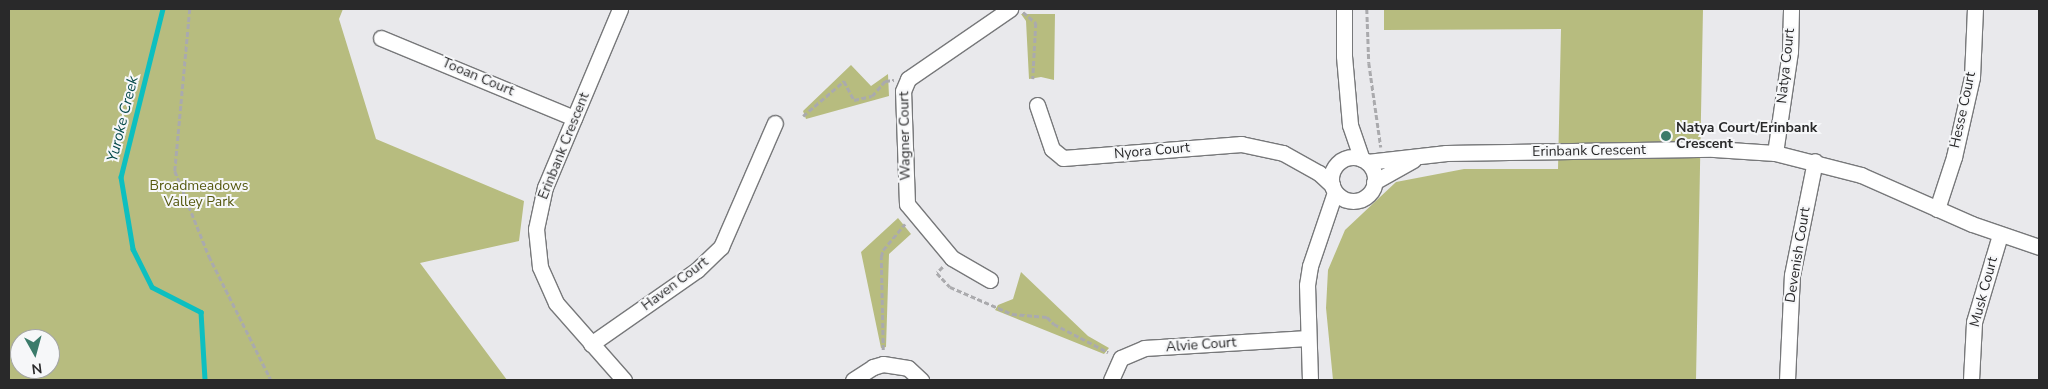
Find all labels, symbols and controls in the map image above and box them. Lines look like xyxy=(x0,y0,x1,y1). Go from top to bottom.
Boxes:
street label: Natya Court xyxy=(1774,27,1798,105)
street label: Tooan Court xyxy=(439,54,517,100)
street label: Hesse Court xyxy=(1947,70,1979,150)
water label: Yuroke Creek xyxy=(104,74,142,164)
street label: Erinbank Crescent xyxy=(535,90,593,202)
street label: Wagner Court xyxy=(896,91,914,181)
place label: Natya Court/Erinbank Crescent xyxy=(1676,120,1817,152)
marker: Natya Court/Erinbank Crescent xyxy=(1660,130,1672,142)
street label: Nyora Court xyxy=(1113,139,1191,163)
street label: Erinbank Crescent xyxy=(1532,142,1646,160)
park label: Broadmeadows Valley Park xyxy=(150,178,248,210)
street label: Devenish Court xyxy=(1782,206,1814,304)
street label: Haven Court xyxy=(638,254,712,314)
street label: Musk Court xyxy=(1967,255,2001,329)
north arrow xyxy=(10,329,60,379)
street label: Alvie Court xyxy=(1165,334,1237,356)
text: N xyxy=(30,358,43,378)

